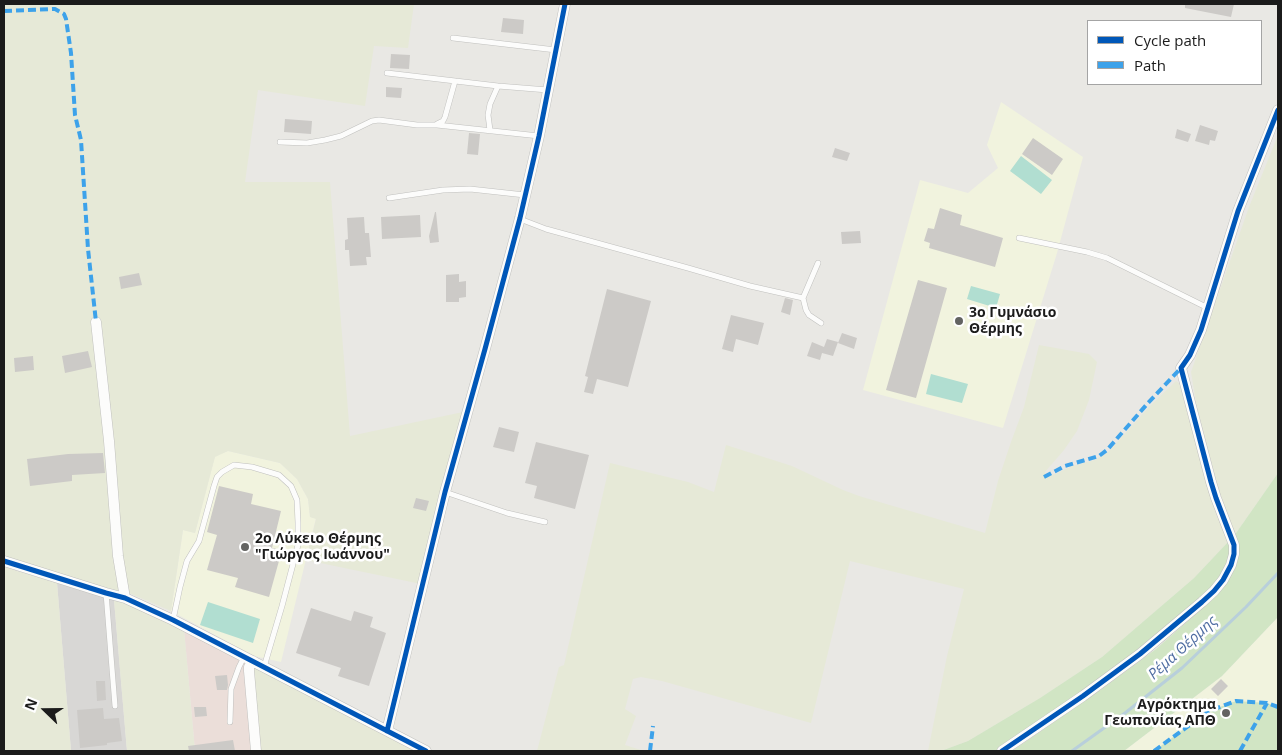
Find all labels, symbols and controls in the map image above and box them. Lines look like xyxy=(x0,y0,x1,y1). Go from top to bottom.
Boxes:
legend xyxy=(1087,20,1262,85)
text: Cycle path xyxy=(1134,30,1206,50)
text: Path xyxy=(1134,55,1166,75)
place label: 3ο Γυμνάσιο Θέρμης xyxy=(969,305,1056,338)
marker: 3ο Γυμνάσιο Θέρμης xyxy=(953,315,965,327)
place label: 2ο Λύκειο Θέρμης "Γιώργος Ιωάννου" xyxy=(255,531,390,564)
marker: 2ο Λύκειο Θέρμης "Γιώργος Ιωάννου" xyxy=(239,541,251,553)
water label: Ρέμα Θέρμης xyxy=(1145,612,1221,684)
north arrow xyxy=(20,685,70,735)
text: N xyxy=(20,695,42,713)
place label: Αγρόκτημα Γεωπονίας ΑΠΘ xyxy=(1104,697,1216,730)
marker: Αγρόκτημα Γεωπονίας ΑΠΘ xyxy=(1220,707,1232,719)

